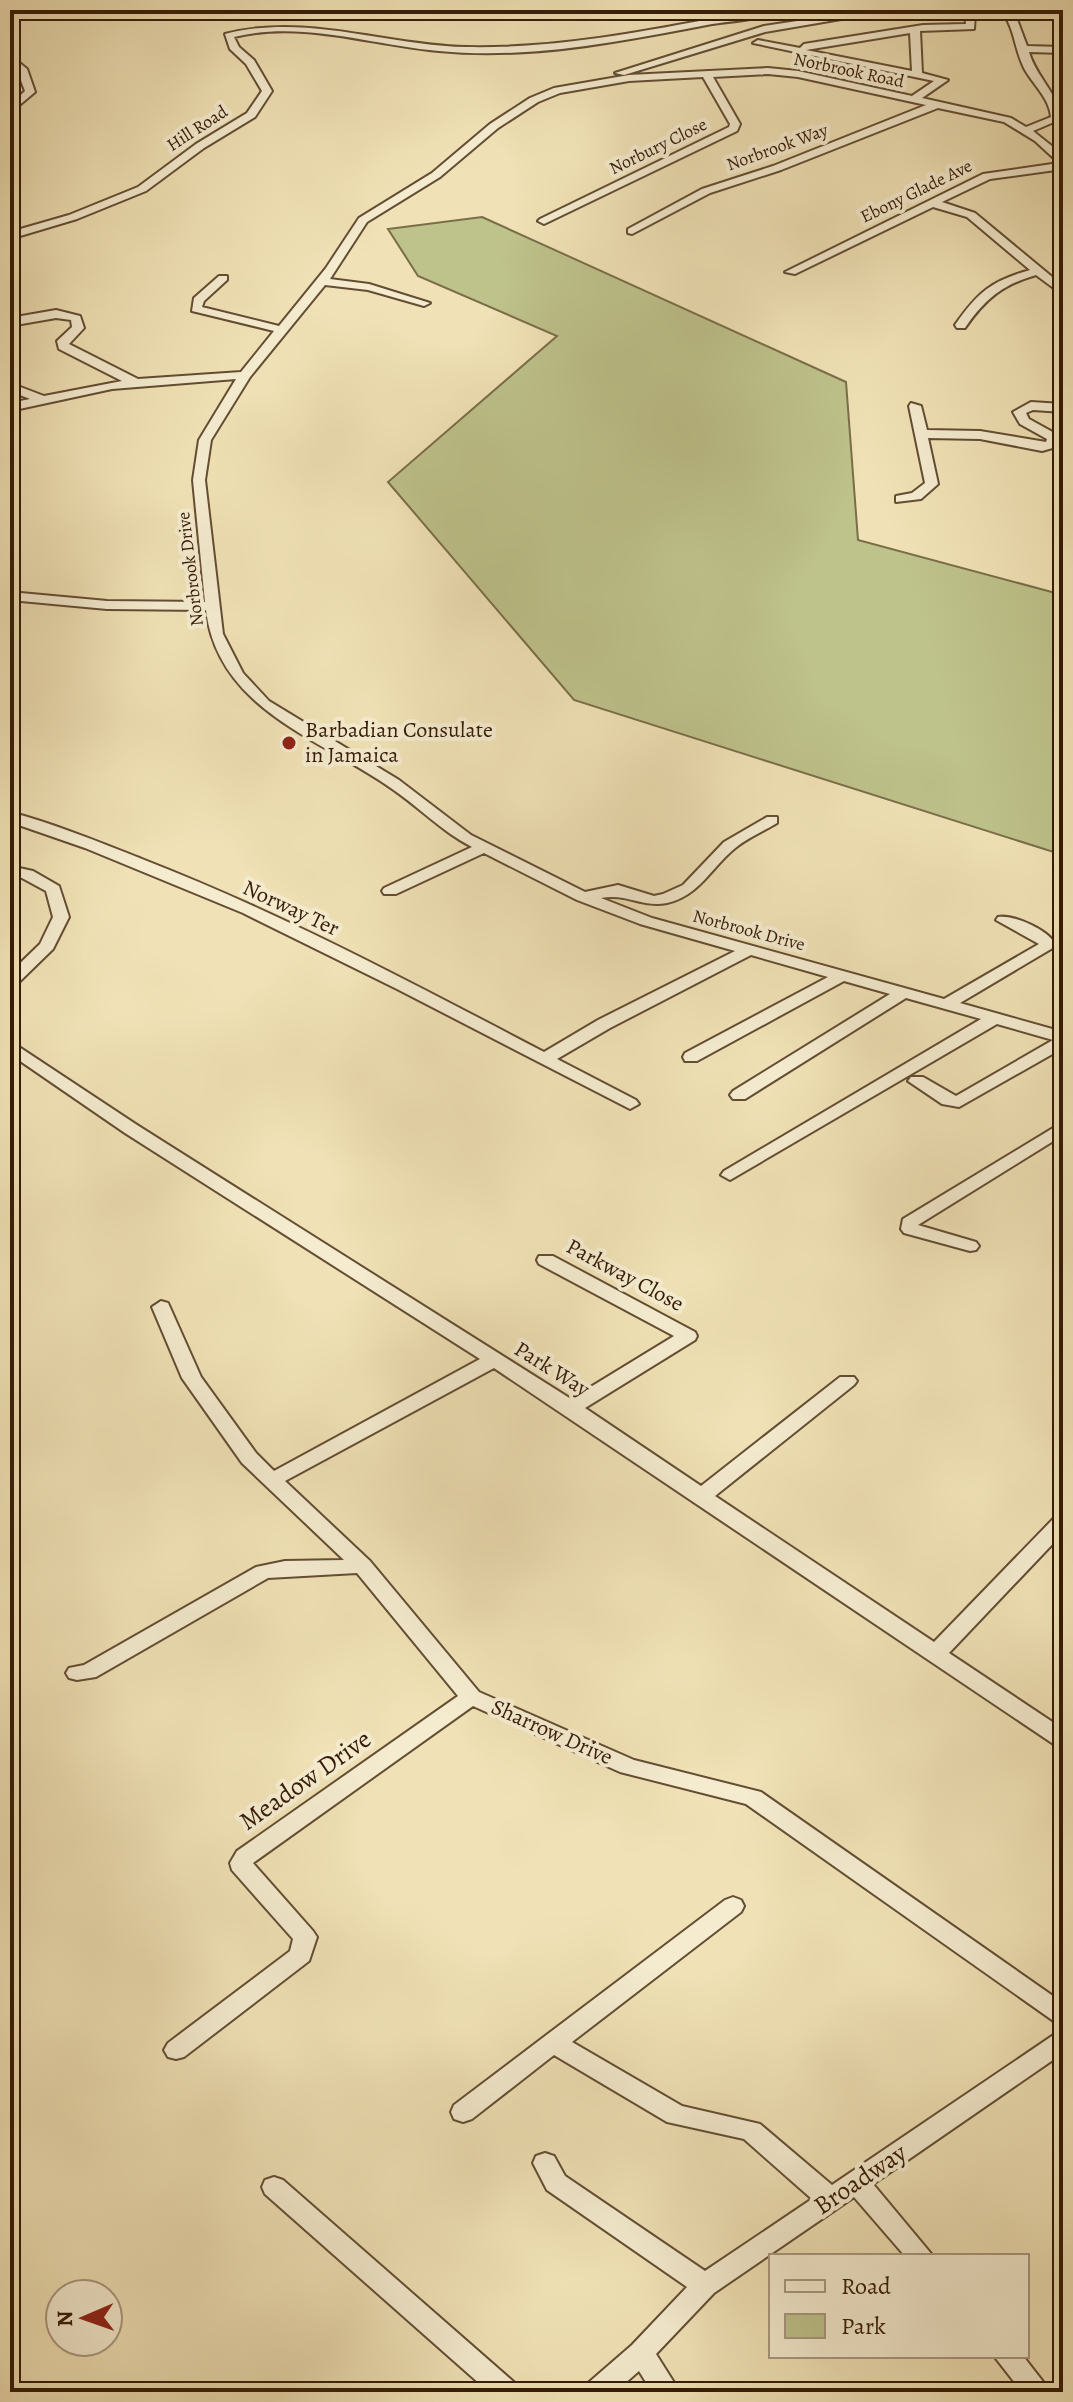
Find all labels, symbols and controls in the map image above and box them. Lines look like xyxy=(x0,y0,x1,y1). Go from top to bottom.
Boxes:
street label: Norbrook Road xyxy=(792,47,907,93)
street label: Hill Road xyxy=(162,99,232,157)
street label: Norbury Close xyxy=(605,112,711,180)
street label: Norbrook Way xyxy=(723,117,832,176)
street label: Ebony Glade Ave xyxy=(856,154,976,228)
street label: Norbrook Drive xyxy=(171,510,209,628)
place label: Barbadian Consulate in Jamaica xyxy=(305,715,493,770)
marker: Barbadian Consulate in Jamaica xyxy=(280,734,298,752)
street label: Norway Ter xyxy=(238,873,344,943)
street label: Norbrook Drive xyxy=(690,904,808,956)
street label: Parkway Close xyxy=(561,1231,689,1319)
street label: Park Way xyxy=(508,1334,596,1404)
street label: Sharrow Drive xyxy=(487,1692,617,1772)
street label: Meadow Drive xyxy=(232,1722,378,1838)
street label: Broadway xyxy=(807,2135,914,2223)
legend xyxy=(769,2254,1029,2358)
text: Road xyxy=(841,2270,891,2302)
north arrow xyxy=(44,2278,124,2358)
text: N xyxy=(50,2310,80,2327)
text: Park xyxy=(841,2310,886,2342)

